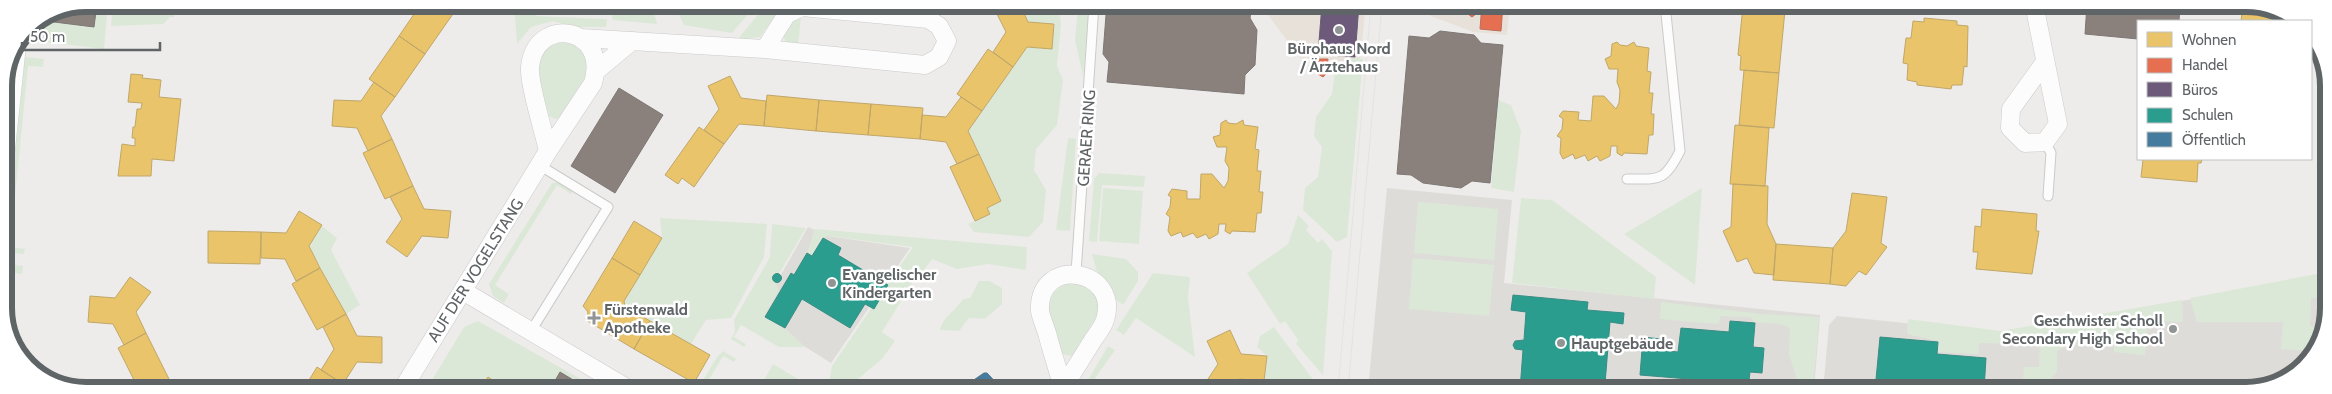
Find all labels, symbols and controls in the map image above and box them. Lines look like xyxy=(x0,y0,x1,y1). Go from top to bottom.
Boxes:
scale bar xyxy=(22,20,160,52)
legend xyxy=(2137,20,2312,160)
marker: Bürohaus Nord / Ärztehaus xyxy=(1333,24,1345,36)
text: 50 m xyxy=(30,28,65,46)
text: Wohnen xyxy=(2182,31,2236,49)
place label: Bürohaus Nord / Ärztehaus xyxy=(1287,39,1391,76)
text: Handel xyxy=(2182,56,2228,74)
text: Büros xyxy=(2182,81,2218,99)
street label: GERAER RING xyxy=(1074,89,1099,187)
text: Schulen xyxy=(2182,106,2233,124)
text: Öffentlich xyxy=(2182,131,2246,149)
street label: AUF DER VOGELSTANG xyxy=(424,195,527,345)
place label: Evangelischer Kindergarten xyxy=(842,265,937,302)
marker: Evangelischer Kindergarten xyxy=(826,277,838,289)
place label: Fürstenwald Apotheke xyxy=(604,300,688,337)
place label: Geschwister Scholl Secondary High School xyxy=(2002,311,2163,348)
marker: Fürstenwald Apotheke xyxy=(588,312,600,324)
marker: Geschwister Scholl Secondary High School xyxy=(2167,323,2179,335)
place label: Hauptgebäude xyxy=(1571,334,1673,353)
marker: Hauptgebäude xyxy=(1555,337,1567,349)

